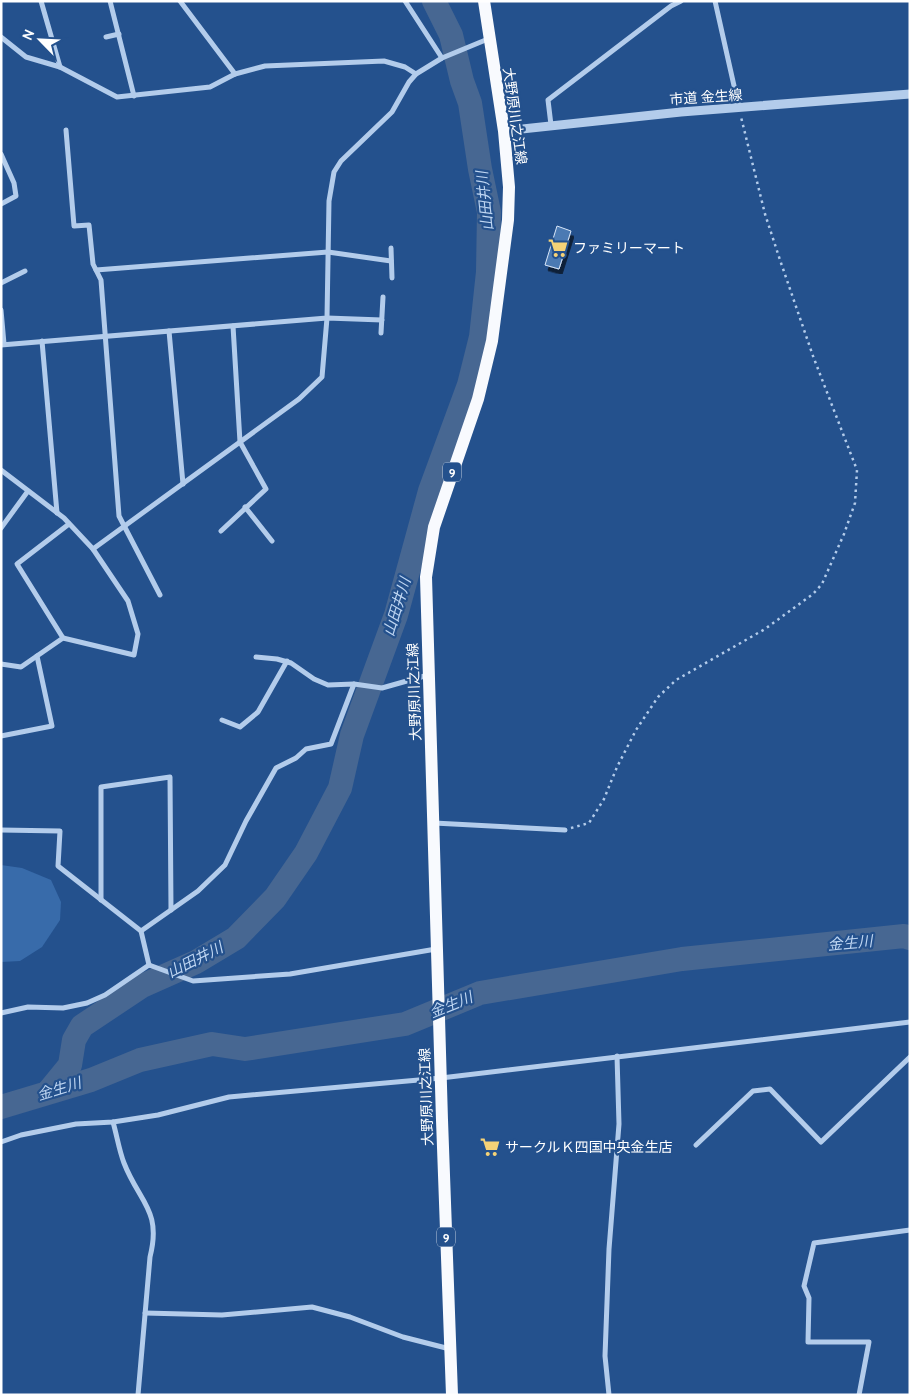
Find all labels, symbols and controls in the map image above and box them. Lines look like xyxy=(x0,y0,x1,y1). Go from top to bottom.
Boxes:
north arrow xyxy=(15,15,65,65)
text: N xyxy=(18,27,38,43)
street label: 大野原川之江線 xyxy=(499,66,531,166)
street label: 市道 金生線 xyxy=(669,85,743,109)
water label: 山田井川 xyxy=(473,168,497,232)
supermarket icon: ファミリーマート xyxy=(547,237,569,259)
place label: ファミリーマート xyxy=(573,239,685,257)
road number: 9 xyxy=(443,462,461,482)
water label: 山田井川 xyxy=(380,574,415,638)
street label: 大野原川之江線 xyxy=(403,643,425,741)
water label: 金生川 xyxy=(827,932,875,954)
water label: 山田井川 xyxy=(164,937,228,982)
water label: 金生川 xyxy=(427,987,477,1022)
street label: 大野原川之江線 xyxy=(415,1048,437,1146)
water label: 金生川 xyxy=(35,1073,85,1104)
supermarket icon: サークルＫ四国中央金生店 xyxy=(479,1136,501,1158)
place label: サークルＫ四国中央金生店 xyxy=(505,1138,673,1156)
road number: 9 xyxy=(437,1228,455,1246)

